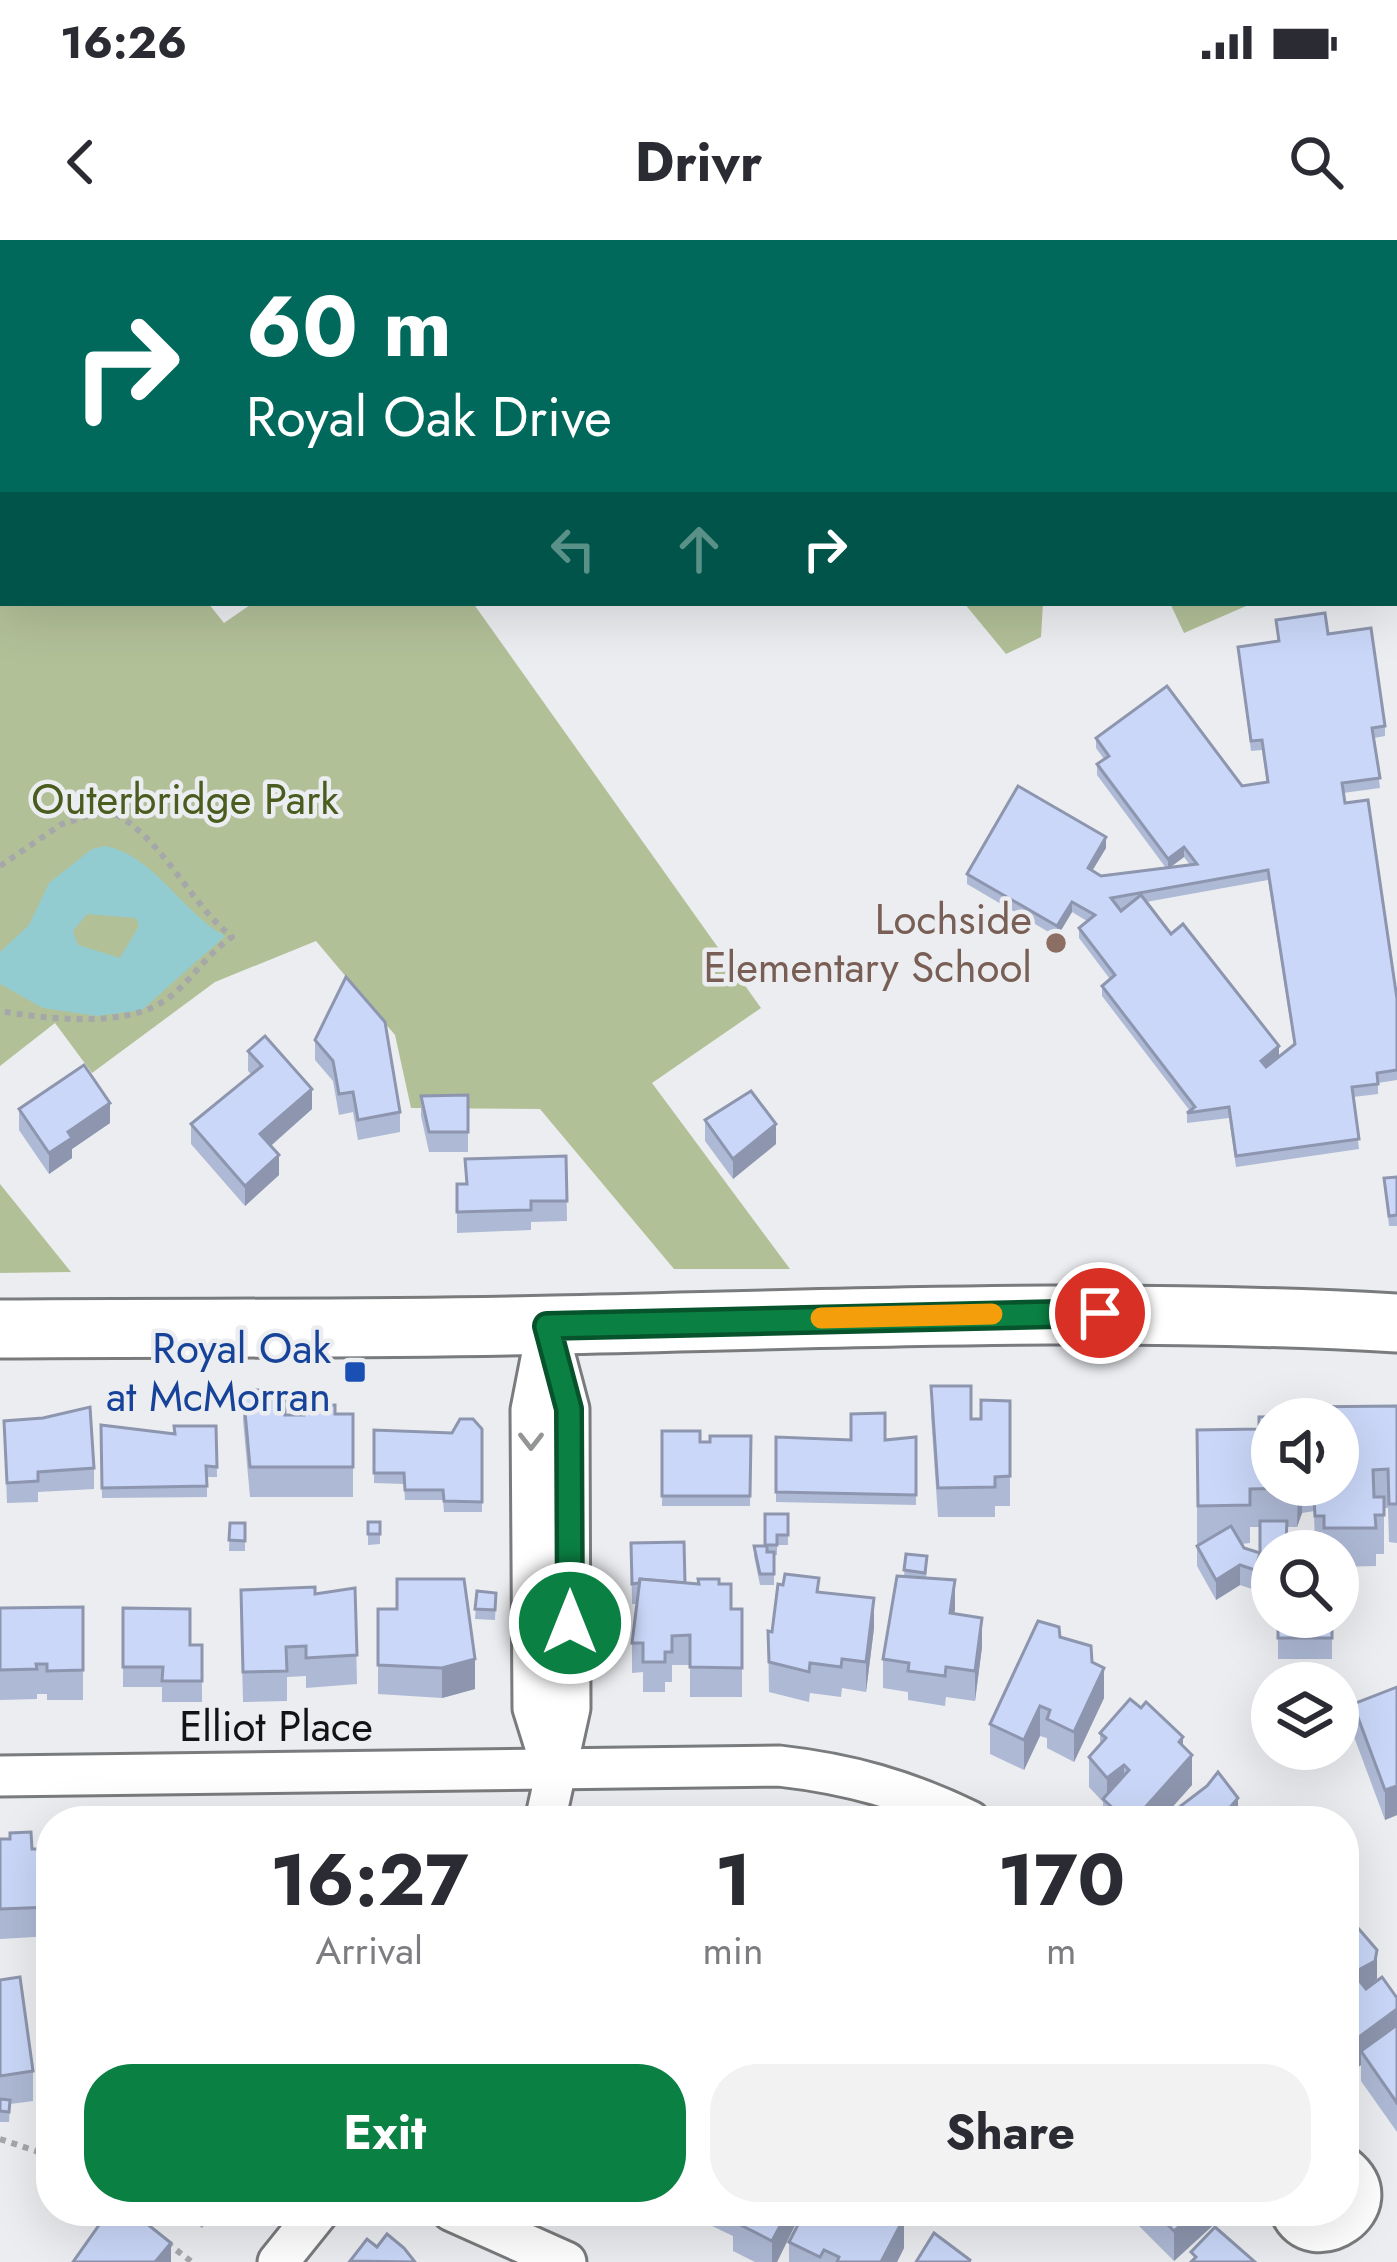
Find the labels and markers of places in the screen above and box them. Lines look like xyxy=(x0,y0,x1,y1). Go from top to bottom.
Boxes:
place label: Lochside Elementary School xyxy=(703,889,1032,998)
marker: Lochside Elementary School xyxy=(1043,930,1069,956)
pin xyxy=(1049,1262,1151,1364)
place label: Royal Oak at McMorran xyxy=(106,1318,332,1427)
marker: Royal Oak at McMorran xyxy=(342,1359,368,1385)

